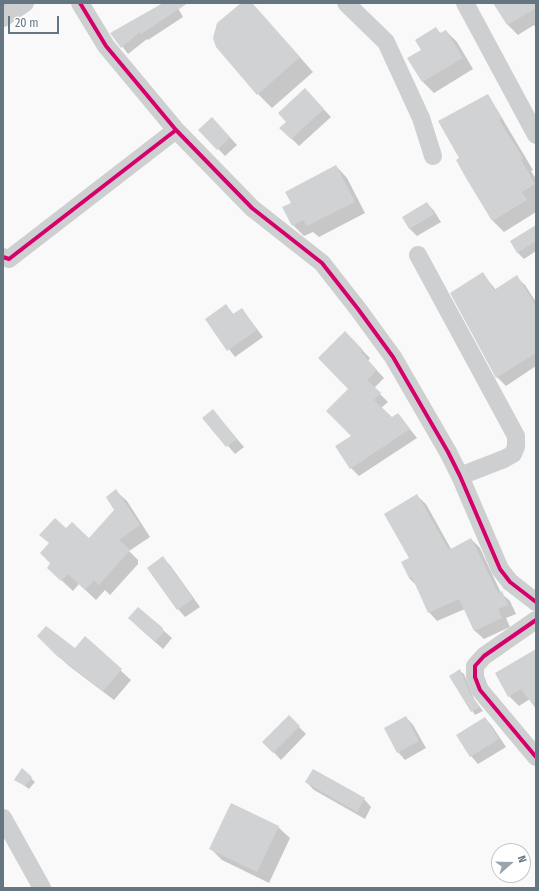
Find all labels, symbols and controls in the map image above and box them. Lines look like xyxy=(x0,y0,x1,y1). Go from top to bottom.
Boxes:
scale bar xyxy=(10,8,61,34)
text: 20 m xyxy=(15,16,39,30)
north arrow xyxy=(491,843,531,883)
text: N xyxy=(515,854,529,864)

